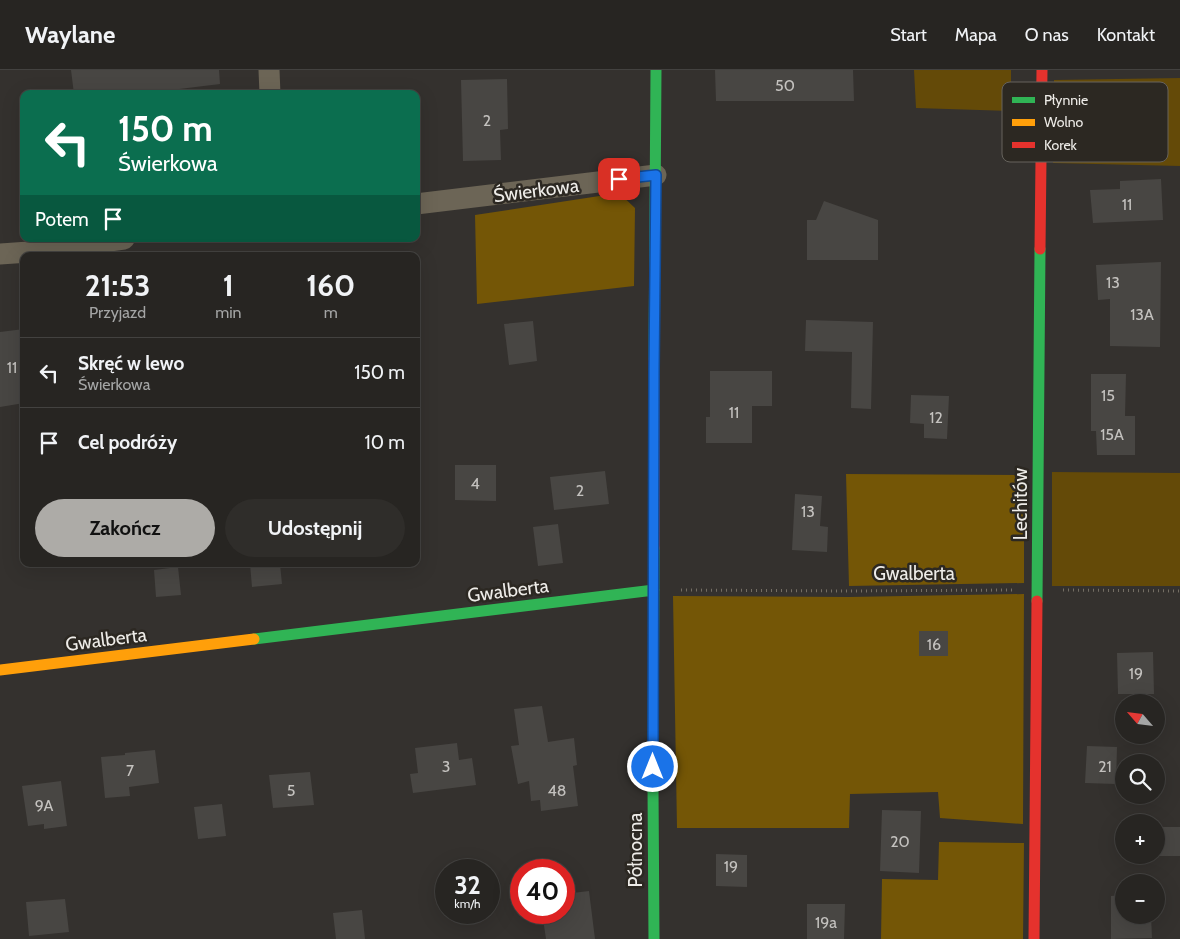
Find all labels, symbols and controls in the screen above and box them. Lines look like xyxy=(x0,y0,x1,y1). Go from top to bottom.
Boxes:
text: Waylane xyxy=(25,20,115,49)
text: Start xyxy=(890,24,927,46)
text: Mapa xyxy=(955,24,997,46)
text: O nas xyxy=(1025,24,1069,46)
text: Kontakt xyxy=(1097,24,1155,46)
house number: 50 xyxy=(775,76,795,95)
legend xyxy=(1002,82,1168,162)
text: Płynnie xyxy=(1044,91,1088,109)
text: 150 m xyxy=(118,107,213,150)
icon: left xyxy=(35,110,100,175)
house number: 2 xyxy=(483,111,491,130)
text: Wolno xyxy=(1044,113,1084,131)
text: Korek xyxy=(1044,136,1078,154)
text: Świerkowa xyxy=(118,150,217,177)
pin xyxy=(598,158,640,200)
icon: arrive xyxy=(605,165,633,193)
street label: Świerkowa xyxy=(492,173,580,207)
house number: 11 xyxy=(1122,195,1132,214)
icon: arrive xyxy=(99,205,127,233)
text: Potem xyxy=(35,208,89,231)
text: 21:53 xyxy=(85,267,151,304)
text: 1 xyxy=(223,267,234,304)
text: 160 xyxy=(306,267,355,304)
house number: 13 xyxy=(1106,273,1120,292)
text: Przyjazd xyxy=(89,303,146,322)
text: min xyxy=(215,303,242,322)
text: m xyxy=(324,303,338,322)
house number: 13A xyxy=(1130,305,1154,324)
text: Skręć w lewo xyxy=(78,352,184,375)
house number: 11 xyxy=(7,358,17,377)
icon: left xyxy=(35,359,63,387)
text: 150 m xyxy=(354,361,405,384)
text: Świerkowa xyxy=(78,375,150,394)
house number: 15 xyxy=(1101,386,1115,405)
house number: 11 xyxy=(729,403,739,422)
house number: 12 xyxy=(929,408,943,427)
house number: 15A xyxy=(1100,425,1124,444)
icon: arrive xyxy=(35,429,63,457)
text: Cel podróży xyxy=(78,431,177,454)
text: 10 m xyxy=(365,431,405,454)
street label: Lechitów xyxy=(1009,468,1032,540)
house number: 4 xyxy=(470,474,480,493)
house number: 2 xyxy=(576,481,584,500)
button: Zakończ xyxy=(35,499,215,557)
button: Udostępnij xyxy=(225,499,405,557)
house number: 13 xyxy=(801,502,815,521)
street label: Gwalberta xyxy=(873,562,955,585)
street label: Gwalberta xyxy=(466,574,550,607)
street label: Gwalberta xyxy=(64,623,148,656)
house number: 16 xyxy=(927,635,941,654)
house number: 19 xyxy=(1129,664,1143,683)
north arrow xyxy=(1115,694,1165,744)
map controls xyxy=(1115,694,1165,924)
position arrow xyxy=(626,740,678,792)
button: search xyxy=(1115,754,1165,804)
house number: 3 xyxy=(442,757,450,776)
house number: 21 xyxy=(1098,757,1112,776)
house number: 7 xyxy=(126,761,134,780)
house number: 5 xyxy=(287,781,295,800)
house number: 48 xyxy=(548,781,566,800)
house number: 9A xyxy=(35,796,53,815)
street label: Północna xyxy=(624,813,647,888)
button: + xyxy=(1115,814,1165,864)
house number: 20 xyxy=(890,832,910,851)
house number: 19 xyxy=(724,857,738,876)
speed limit sign: 40 xyxy=(510,859,575,924)
text: 32 xyxy=(454,870,481,900)
button: − xyxy=(1115,874,1165,924)
text: km/h xyxy=(454,896,481,911)
house number: 19a xyxy=(815,913,837,932)

